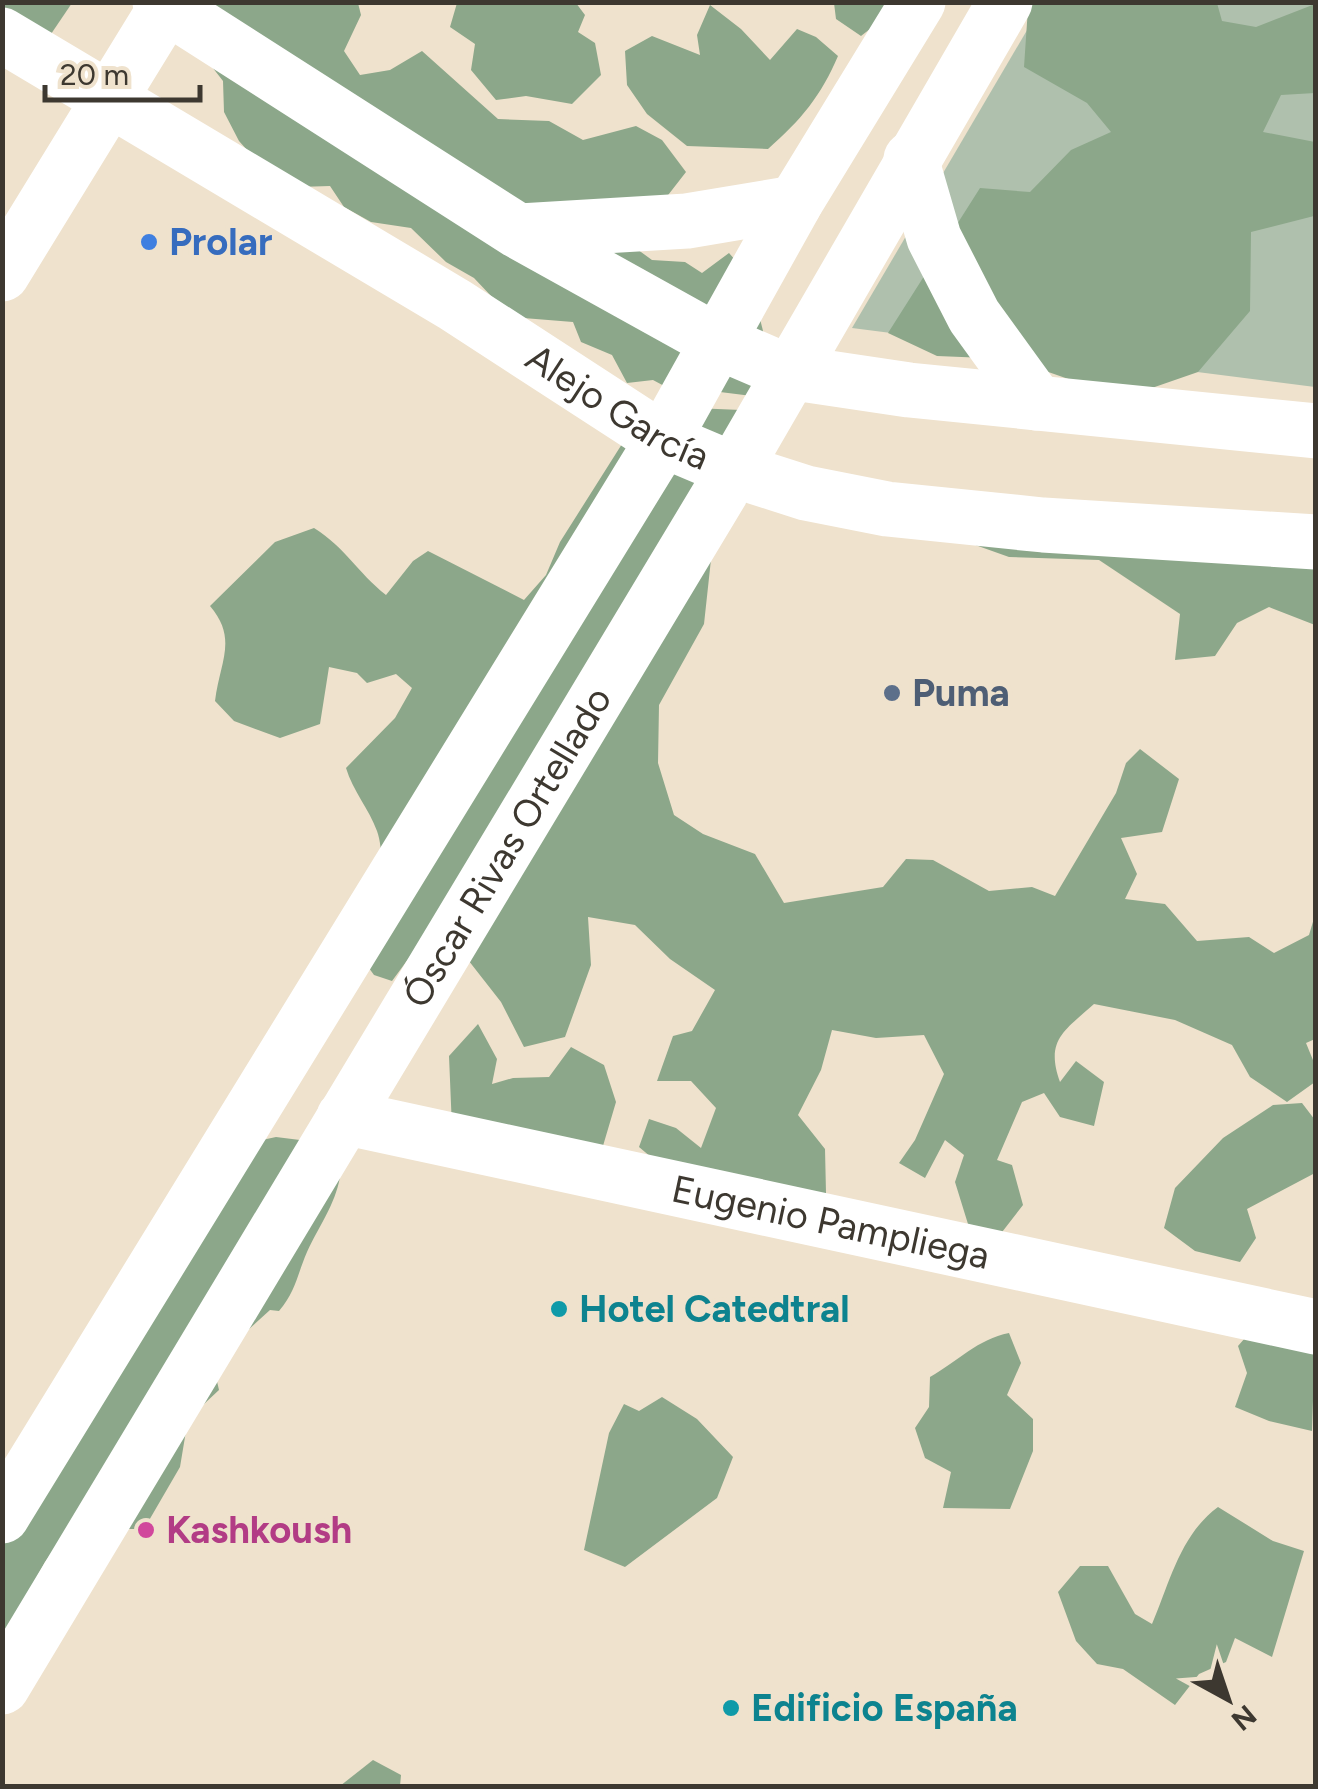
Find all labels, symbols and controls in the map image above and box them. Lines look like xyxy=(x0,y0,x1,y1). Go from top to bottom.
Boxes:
scale bar xyxy=(45,40,200,102)
text: 20 m xyxy=(60,56,129,93)
place label: Prolar xyxy=(169,219,272,265)
marker: Prolar xyxy=(138,231,160,253)
street label: Alejo García xyxy=(517,334,716,480)
place label: Puma xyxy=(912,670,1010,716)
street label: Óscar Rivas Ortellado xyxy=(393,679,621,1016)
marker: Puma xyxy=(881,682,903,704)
street label: Eugenio Pampliega xyxy=(668,1166,994,1279)
place label: Hotel Catedtral xyxy=(579,1286,850,1332)
marker: Hotel Catedtral xyxy=(548,1298,570,1320)
place label: Kashkoush xyxy=(166,1507,352,1553)
marker: Kashkoush xyxy=(135,1519,157,1541)
north arrow xyxy=(1178,1649,1278,1749)
place label: Edificio España xyxy=(751,1685,1018,1731)
marker: Edificio España xyxy=(720,1697,742,1719)
text: N xyxy=(1225,1698,1263,1738)

